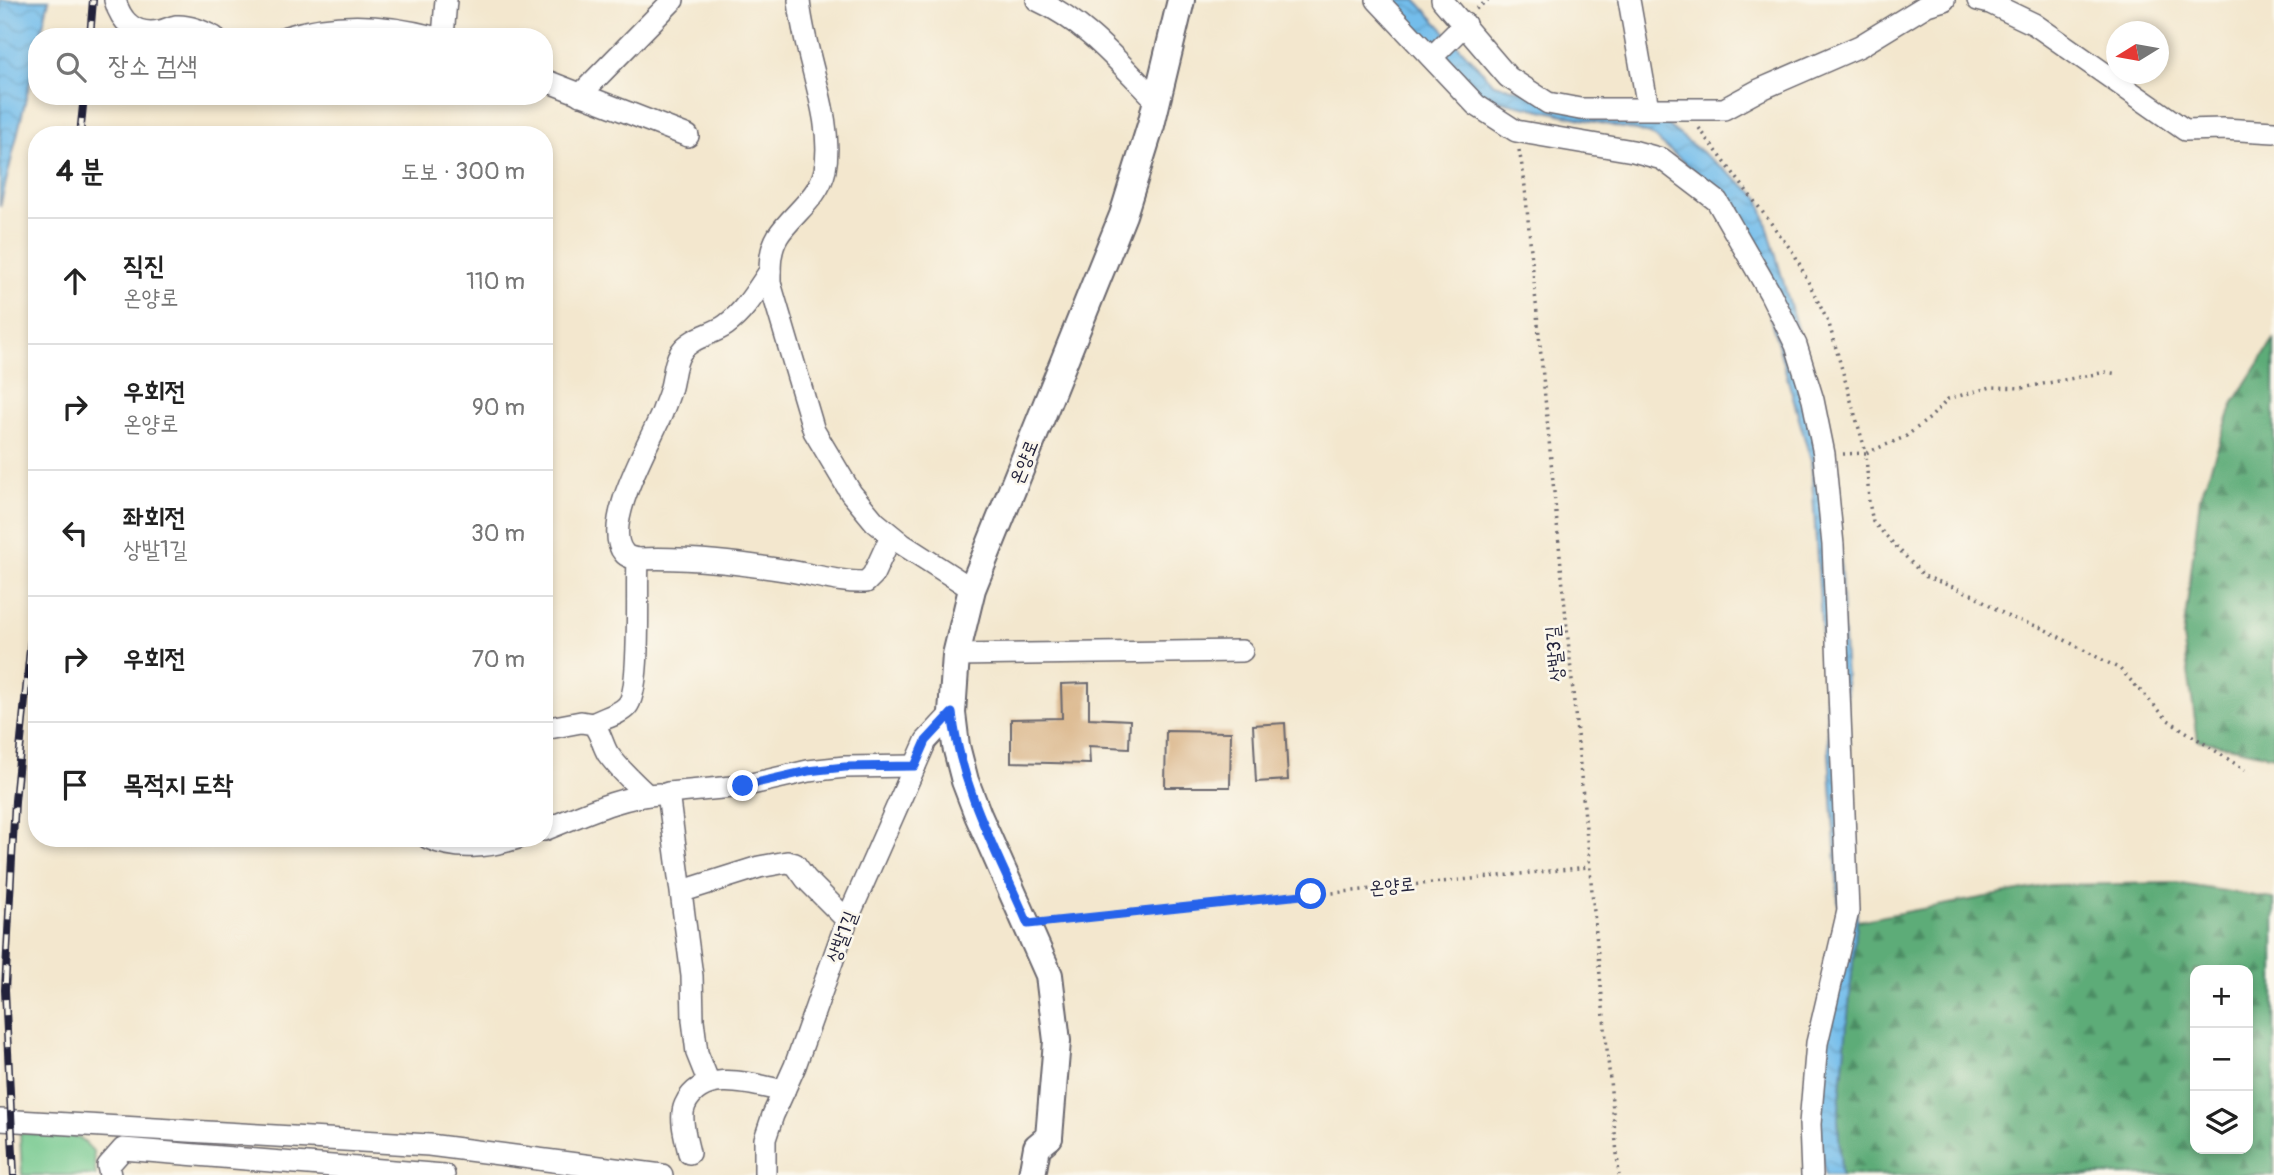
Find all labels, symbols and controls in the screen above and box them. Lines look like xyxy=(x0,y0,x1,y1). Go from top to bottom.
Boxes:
north arrow xyxy=(2106,21,2169,84)
search box xyxy=(28,28,553,105)
icon: search xyxy=(52,48,90,86)
text: 장소 검색 xyxy=(108,50,197,82)
text: 4 분 xyxy=(56,153,104,190)
text: 도보 · 300 m xyxy=(401,157,525,186)
text: 직진 xyxy=(123,250,165,282)
icon: ahead xyxy=(56,262,94,300)
text: 110 m xyxy=(466,267,525,296)
text: 온양로 xyxy=(123,283,179,312)
text: 우회전 xyxy=(123,376,186,408)
icon: right xyxy=(56,388,94,426)
text: 90 m xyxy=(472,393,525,422)
text: 온양로 xyxy=(123,409,179,438)
street label: 온양로 xyxy=(1004,436,1044,488)
text: 좌회전 xyxy=(123,502,186,534)
icon: left xyxy=(56,514,94,552)
text: 30 m xyxy=(471,519,525,548)
text: 상발1길 xyxy=(123,535,188,564)
street label: 상발3길 xyxy=(1541,625,1569,683)
icon: right xyxy=(56,640,94,678)
text: 우회전 xyxy=(123,643,186,675)
text: 70 m xyxy=(472,645,525,674)
icon: arrive xyxy=(56,766,94,804)
text: 목적지 도착 xyxy=(123,769,233,801)
route end xyxy=(727,770,758,801)
street label: 온양로 xyxy=(1368,872,1416,900)
route start xyxy=(1295,878,1326,909)
street label: 상발1길 xyxy=(821,908,863,966)
map controls xyxy=(2190,965,2253,1154)
button: + xyxy=(2190,965,2253,1028)
button: − xyxy=(2190,1028,2253,1091)
button: layers xyxy=(2190,1091,2253,1154)

